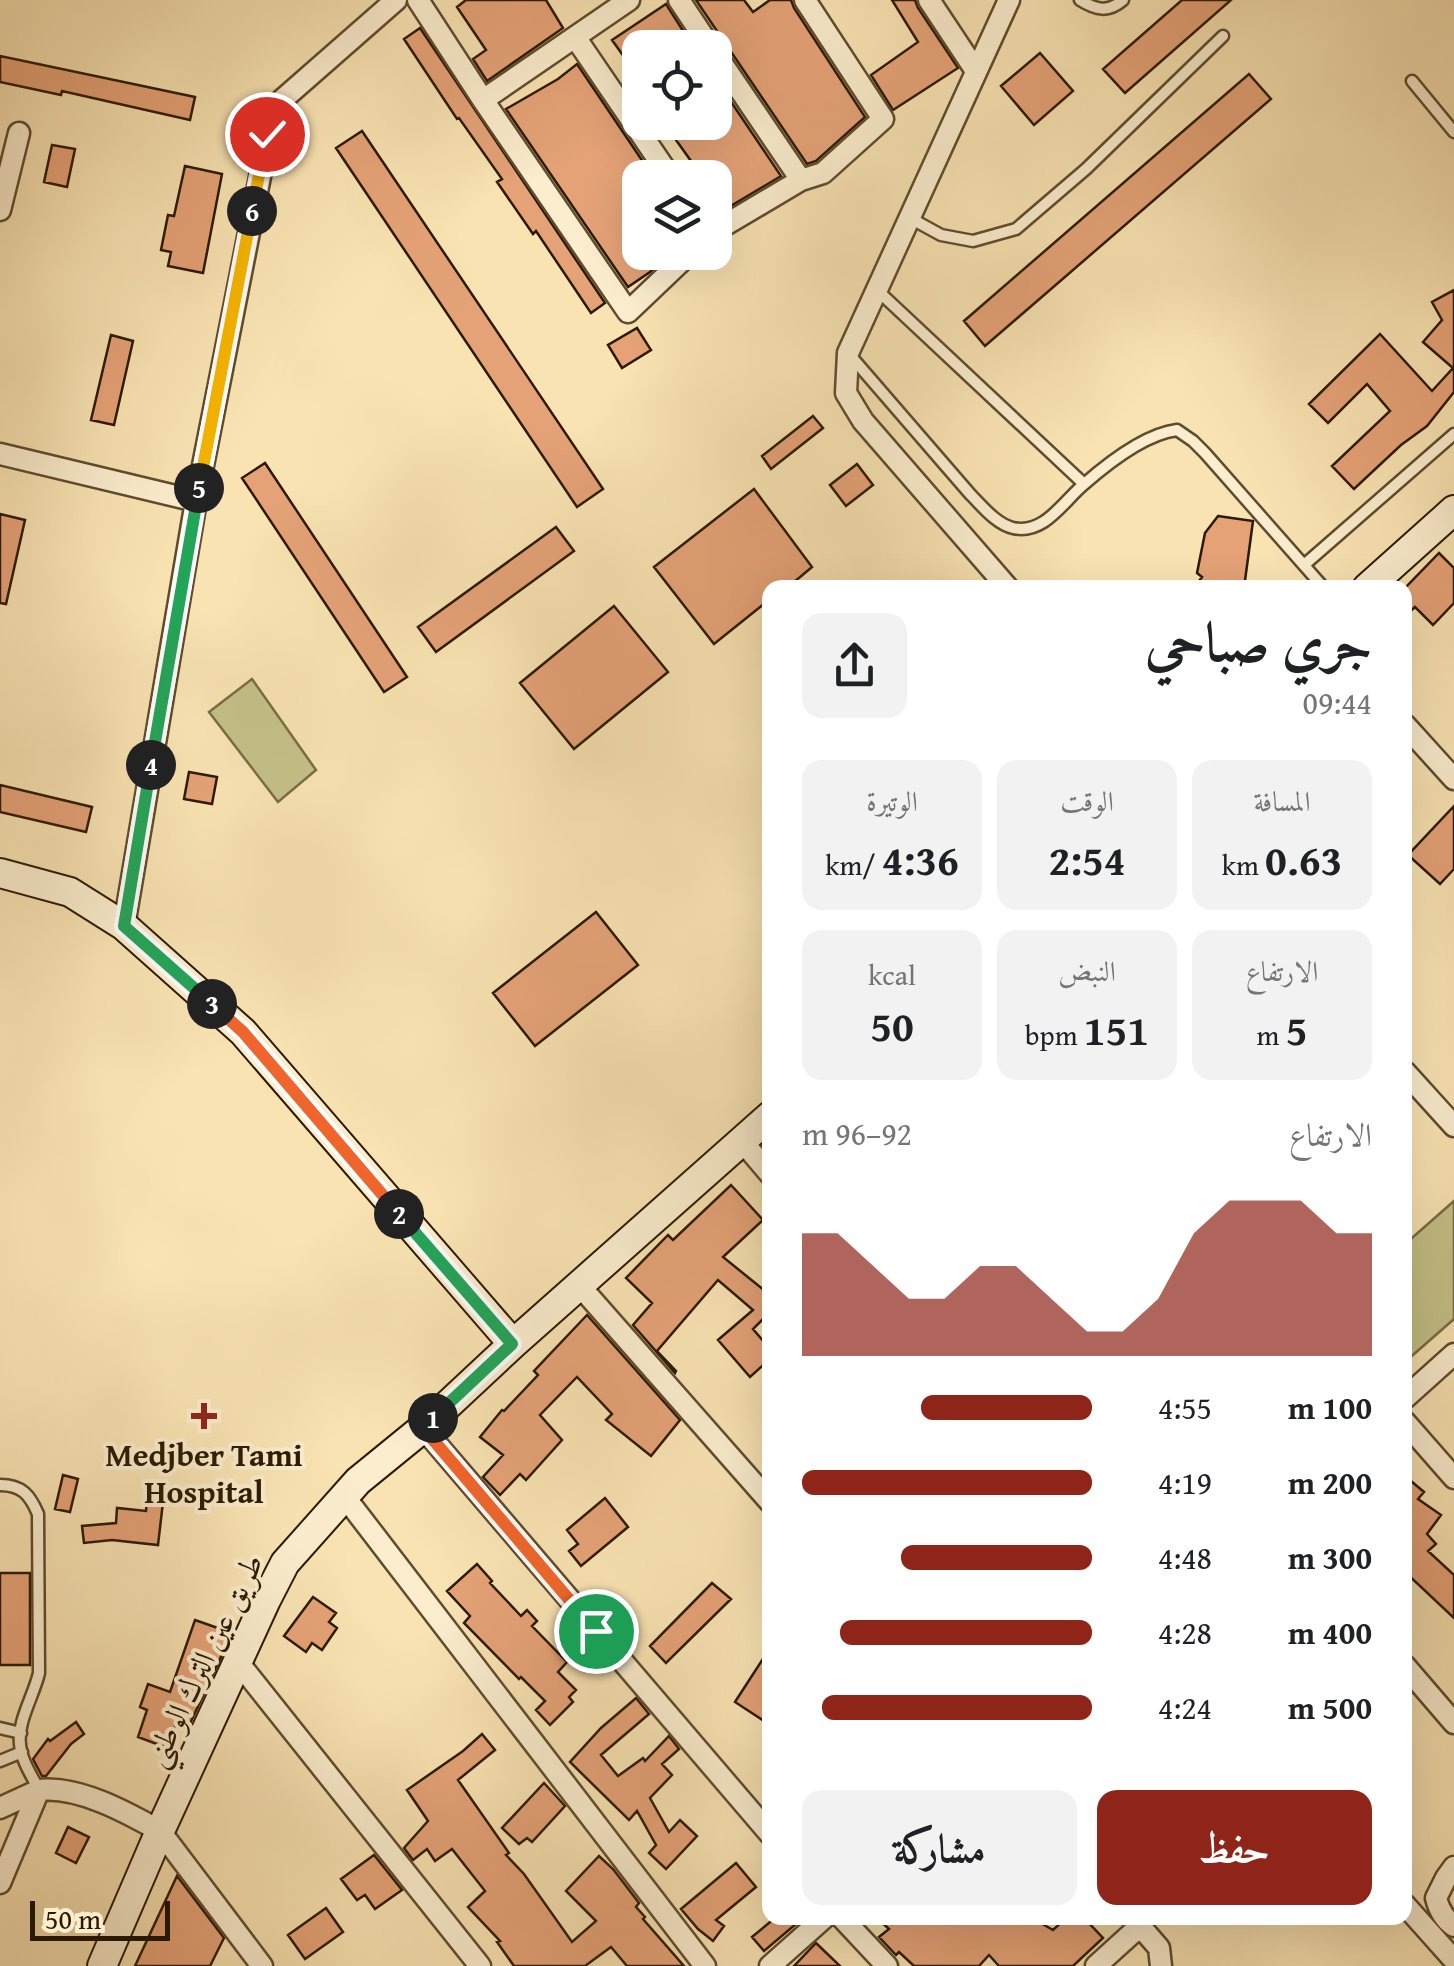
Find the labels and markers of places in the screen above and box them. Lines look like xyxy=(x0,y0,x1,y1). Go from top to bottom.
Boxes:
pin xyxy=(225,92,310,177)
pin: 6 xyxy=(227,186,277,236)
pin: 5 xyxy=(174,463,224,513)
pin: 4 xyxy=(126,740,176,790)
pin: 3 xyxy=(187,979,237,1029)
pin: 2 xyxy=(374,1189,424,1239)
pin: 1 xyxy=(408,1393,458,1443)
marker: Medjber Tami Hospital xyxy=(191,1403,217,1429)
place label: Medjber Tami Hospital xyxy=(105,1431,303,1515)
pin xyxy=(554,1589,639,1674)

